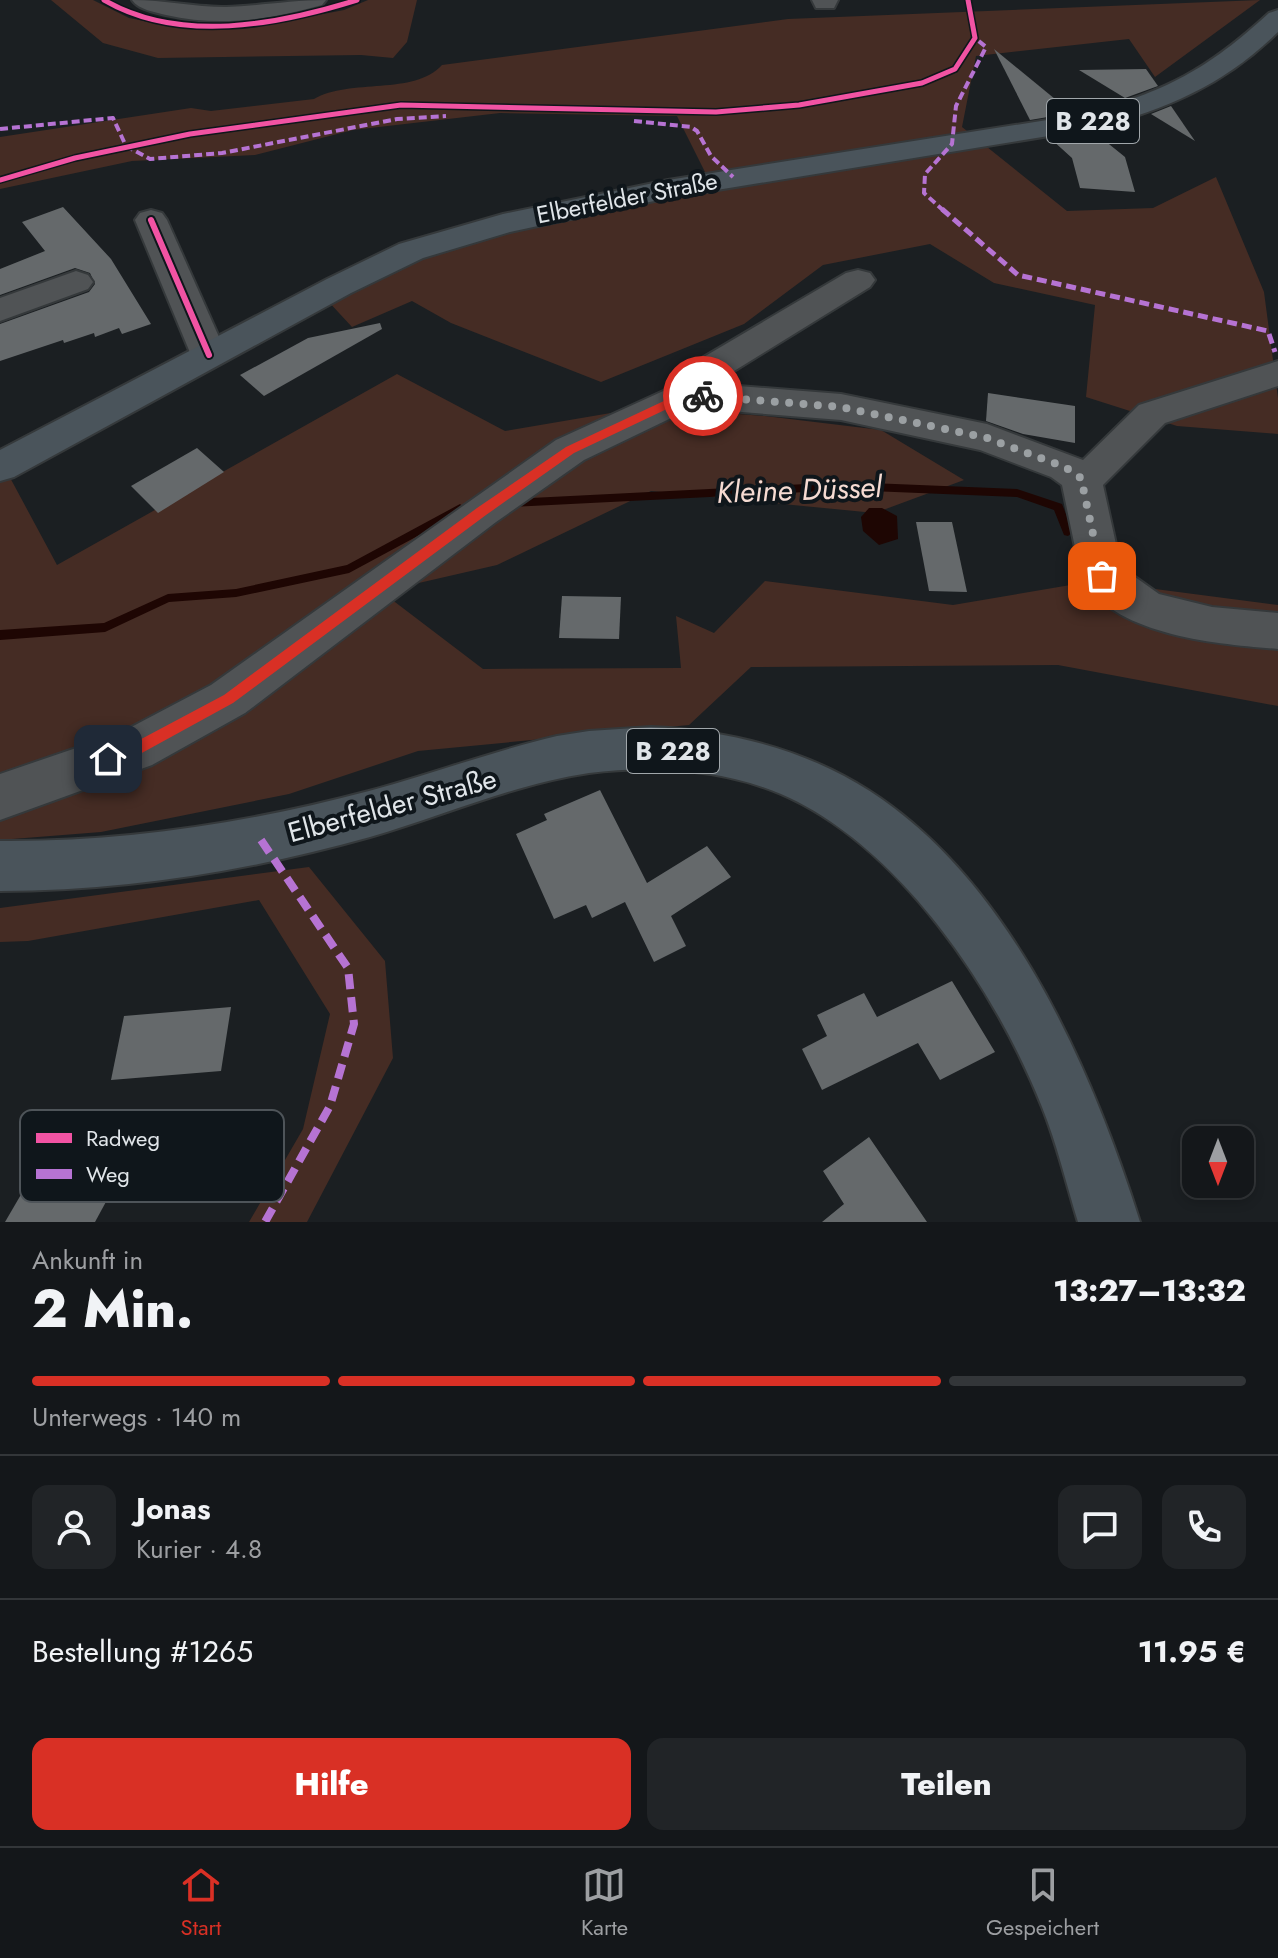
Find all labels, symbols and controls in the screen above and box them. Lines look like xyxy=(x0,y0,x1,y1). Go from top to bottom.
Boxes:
road number: B 228 xyxy=(1047,99,1139,143)
street label: Elberfelder Straße xyxy=(533,163,720,232)
courier xyxy=(663,356,743,436)
icon: bike xyxy=(681,374,725,418)
water label: Kleine Düssel xyxy=(716,465,884,514)
pin xyxy=(1068,542,1136,610)
icon: bag xyxy=(1080,554,1124,598)
pin xyxy=(74,725,142,793)
road number: B 228 xyxy=(627,729,719,773)
icon: home xyxy=(86,737,130,781)
street label: Elberfelder Straße xyxy=(283,758,501,853)
legend xyxy=(20,1110,284,1202)
text: Radweg xyxy=(86,1122,160,1154)
north arrow xyxy=(1182,1126,1254,1198)
map controls xyxy=(1182,1126,1254,1198)
text: Weg xyxy=(86,1158,130,1190)
text: Ankunft in xyxy=(32,1241,143,1279)
text: 13:27–13:32 xyxy=(1053,1269,1246,1312)
text: 2 Min. xyxy=(32,1271,193,1347)
text: Unterwegs · 140 m xyxy=(32,1398,241,1436)
button: person xyxy=(32,1485,116,1569)
button: chat xyxy=(1058,1485,1142,1569)
button: phone xyxy=(1162,1485,1246,1569)
text: Jonas xyxy=(136,1487,211,1530)
text: Kurier · 4.8 xyxy=(136,1530,262,1568)
text: Bestellung #1265 xyxy=(32,1630,253,1673)
text: 11.95 € xyxy=(1138,1630,1246,1673)
button: Hilfe xyxy=(32,1738,631,1830)
button: Teilen xyxy=(647,1738,1246,1830)
tab: Start xyxy=(179,1863,223,1943)
tab: Karte xyxy=(581,1863,628,1943)
tab: Gespeichert xyxy=(986,1863,1099,1943)

